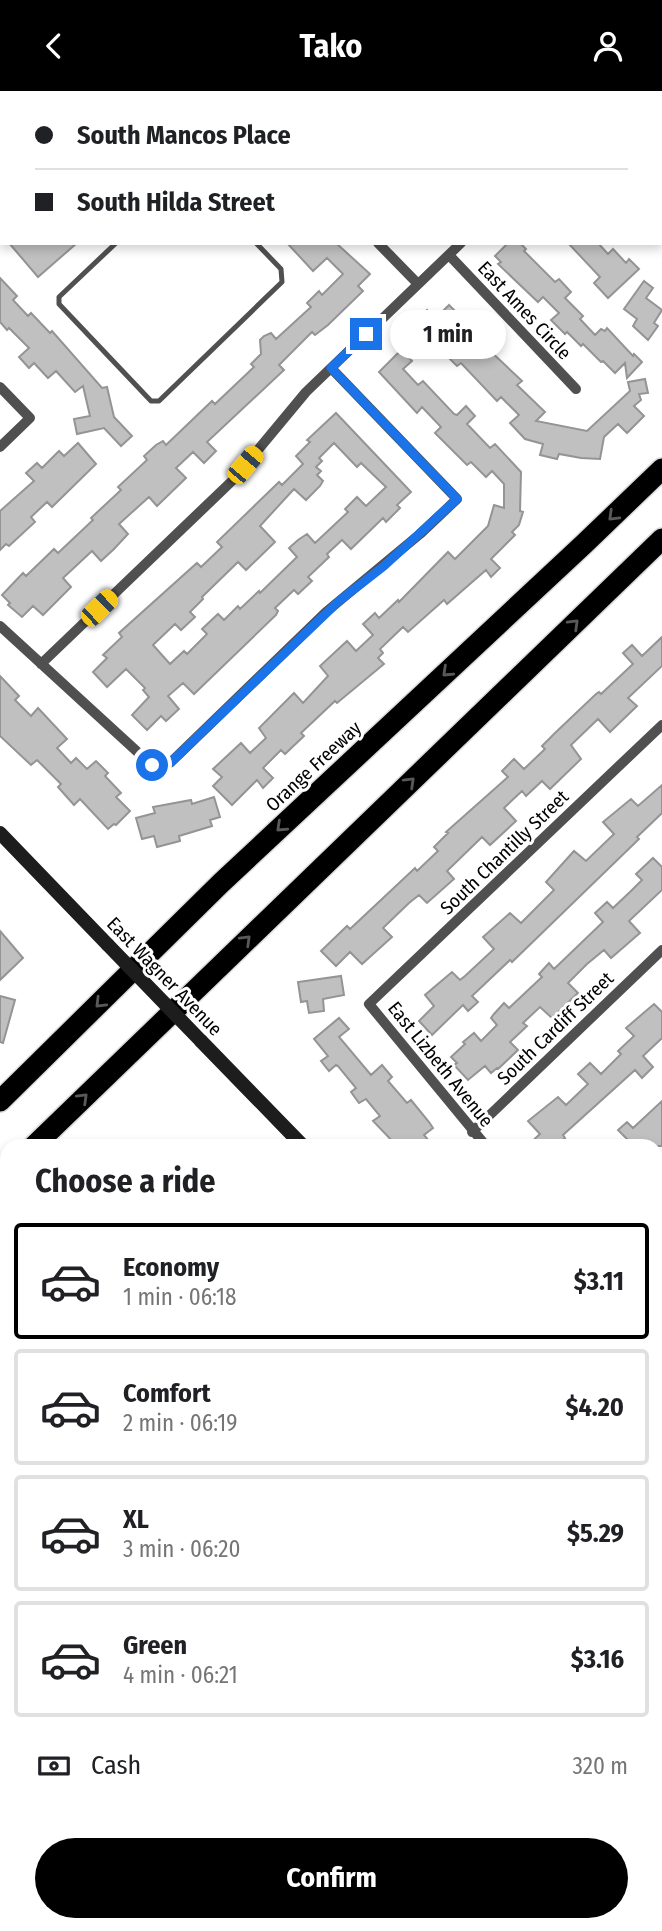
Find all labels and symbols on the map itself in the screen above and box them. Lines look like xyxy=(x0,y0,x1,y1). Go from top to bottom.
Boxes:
street label: East Ames Circle xyxy=(473,256,576,364)
callout: 1 min xyxy=(390,309,506,359)
route end xyxy=(350,318,382,350)
car xyxy=(224,442,267,488)
one-way arrow xyxy=(608,508,621,521)
car xyxy=(77,586,122,630)
one-way arrow xyxy=(565,620,578,633)
one-way arrow xyxy=(442,664,455,676)
street label: Orange Freeway xyxy=(261,716,366,816)
route start xyxy=(136,749,168,781)
one-way arrow xyxy=(401,778,414,791)
street label: South Chantilly Street xyxy=(435,785,574,919)
one-way arrow xyxy=(276,819,289,831)
street label: East Wagner Avenue xyxy=(102,912,227,1040)
one-way arrow xyxy=(237,935,250,948)
street label: South Cardiff Street xyxy=(492,967,619,1090)
one-way arrow xyxy=(95,994,108,1007)
street label: East Lizbeth Avenue xyxy=(383,997,498,1132)
one-way arrow xyxy=(74,1094,87,1107)

